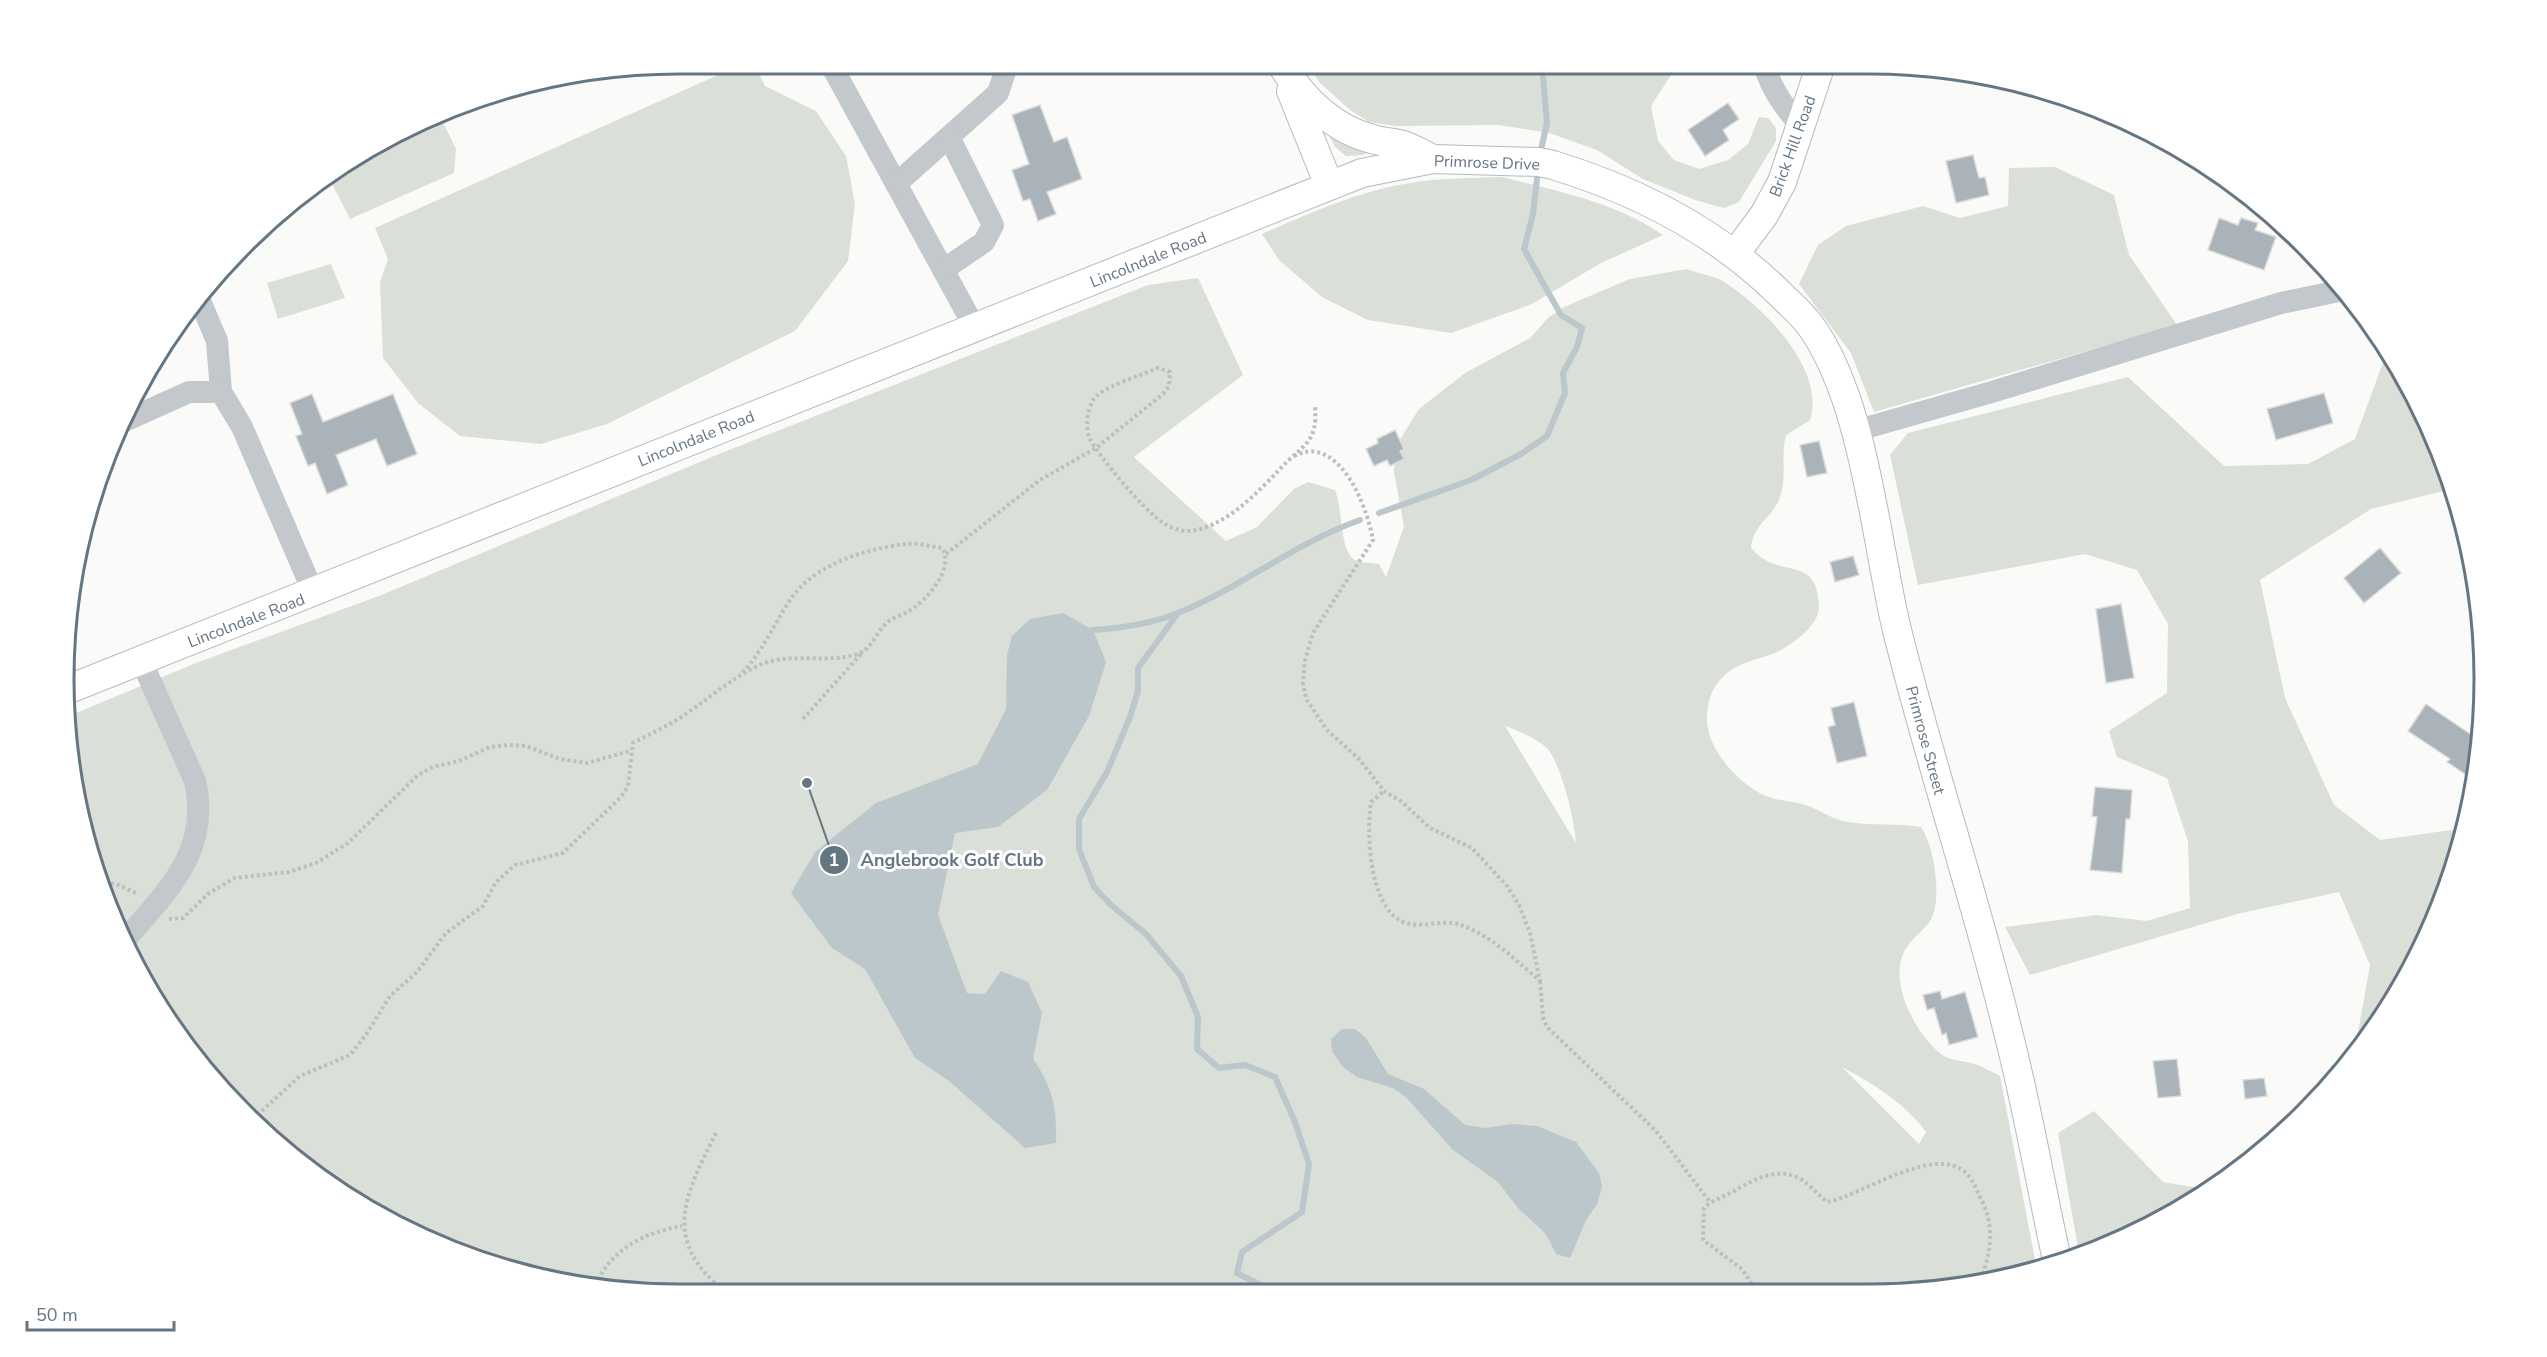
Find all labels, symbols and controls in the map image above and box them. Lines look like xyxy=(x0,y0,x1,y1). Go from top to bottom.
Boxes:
street label: Brick Hill Road xyxy=(1764,93,1821,200)
street label: Primrose Drive xyxy=(1434,150,1540,176)
street label: Lincolndale Road xyxy=(1087,227,1210,293)
street label: Lincolndale Road xyxy=(635,406,758,472)
street label: Lincolndale Road xyxy=(185,588,308,653)
street label: Primrose Street xyxy=(1900,684,1950,797)
callout: Anglebrook Golf Club xyxy=(819,842,1056,878)
text: 1 xyxy=(829,848,839,872)
text: Anglebrook Golf Club xyxy=(861,848,1044,872)
scale bar xyxy=(27,1294,174,1332)
text: 50 m xyxy=(36,1303,78,1327)

